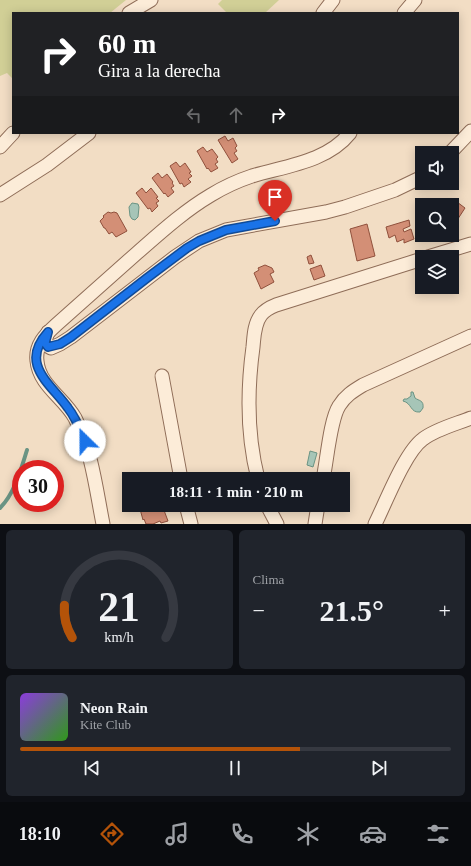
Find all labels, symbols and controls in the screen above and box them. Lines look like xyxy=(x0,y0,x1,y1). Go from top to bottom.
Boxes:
icon: right xyxy=(32,28,84,80)
text: 60 m xyxy=(98,28,156,59)
text: Gira a la derecha xyxy=(98,61,220,81)
icon: left xyxy=(183,104,205,126)
icon: ahead xyxy=(225,104,247,126)
icon: right xyxy=(267,104,289,126)
map controls xyxy=(415,146,459,294)
button: sound xyxy=(415,146,459,190)
pin xyxy=(258,180,292,221)
icon: arrive xyxy=(264,186,286,208)
button: search xyxy=(415,198,459,242)
button: layers xyxy=(415,250,459,294)
position arrow xyxy=(64,420,106,462)
speed limit sign: 30 xyxy=(12,460,64,512)
text: 18:11 · 1 min · 210 m xyxy=(169,484,303,500)
text: Clima xyxy=(253,572,284,587)
text: 21 xyxy=(98,583,140,629)
text: 21.5° xyxy=(320,594,384,627)
text: − xyxy=(253,598,265,623)
text: + xyxy=(439,598,451,623)
text: km/h xyxy=(105,628,134,644)
text: Neon Rain xyxy=(80,700,148,716)
text: Kite Club xyxy=(80,717,131,732)
icon: previous xyxy=(81,757,103,779)
icon: pause xyxy=(224,757,246,779)
icon: next xyxy=(368,757,390,779)
icon: directions xyxy=(98,820,126,848)
icon: music xyxy=(163,820,191,848)
icon: phone xyxy=(228,820,256,848)
icon: climate xyxy=(294,820,322,848)
icon: car xyxy=(359,820,387,848)
icon: filters xyxy=(424,820,452,848)
text: 18:10 xyxy=(19,824,61,844)

